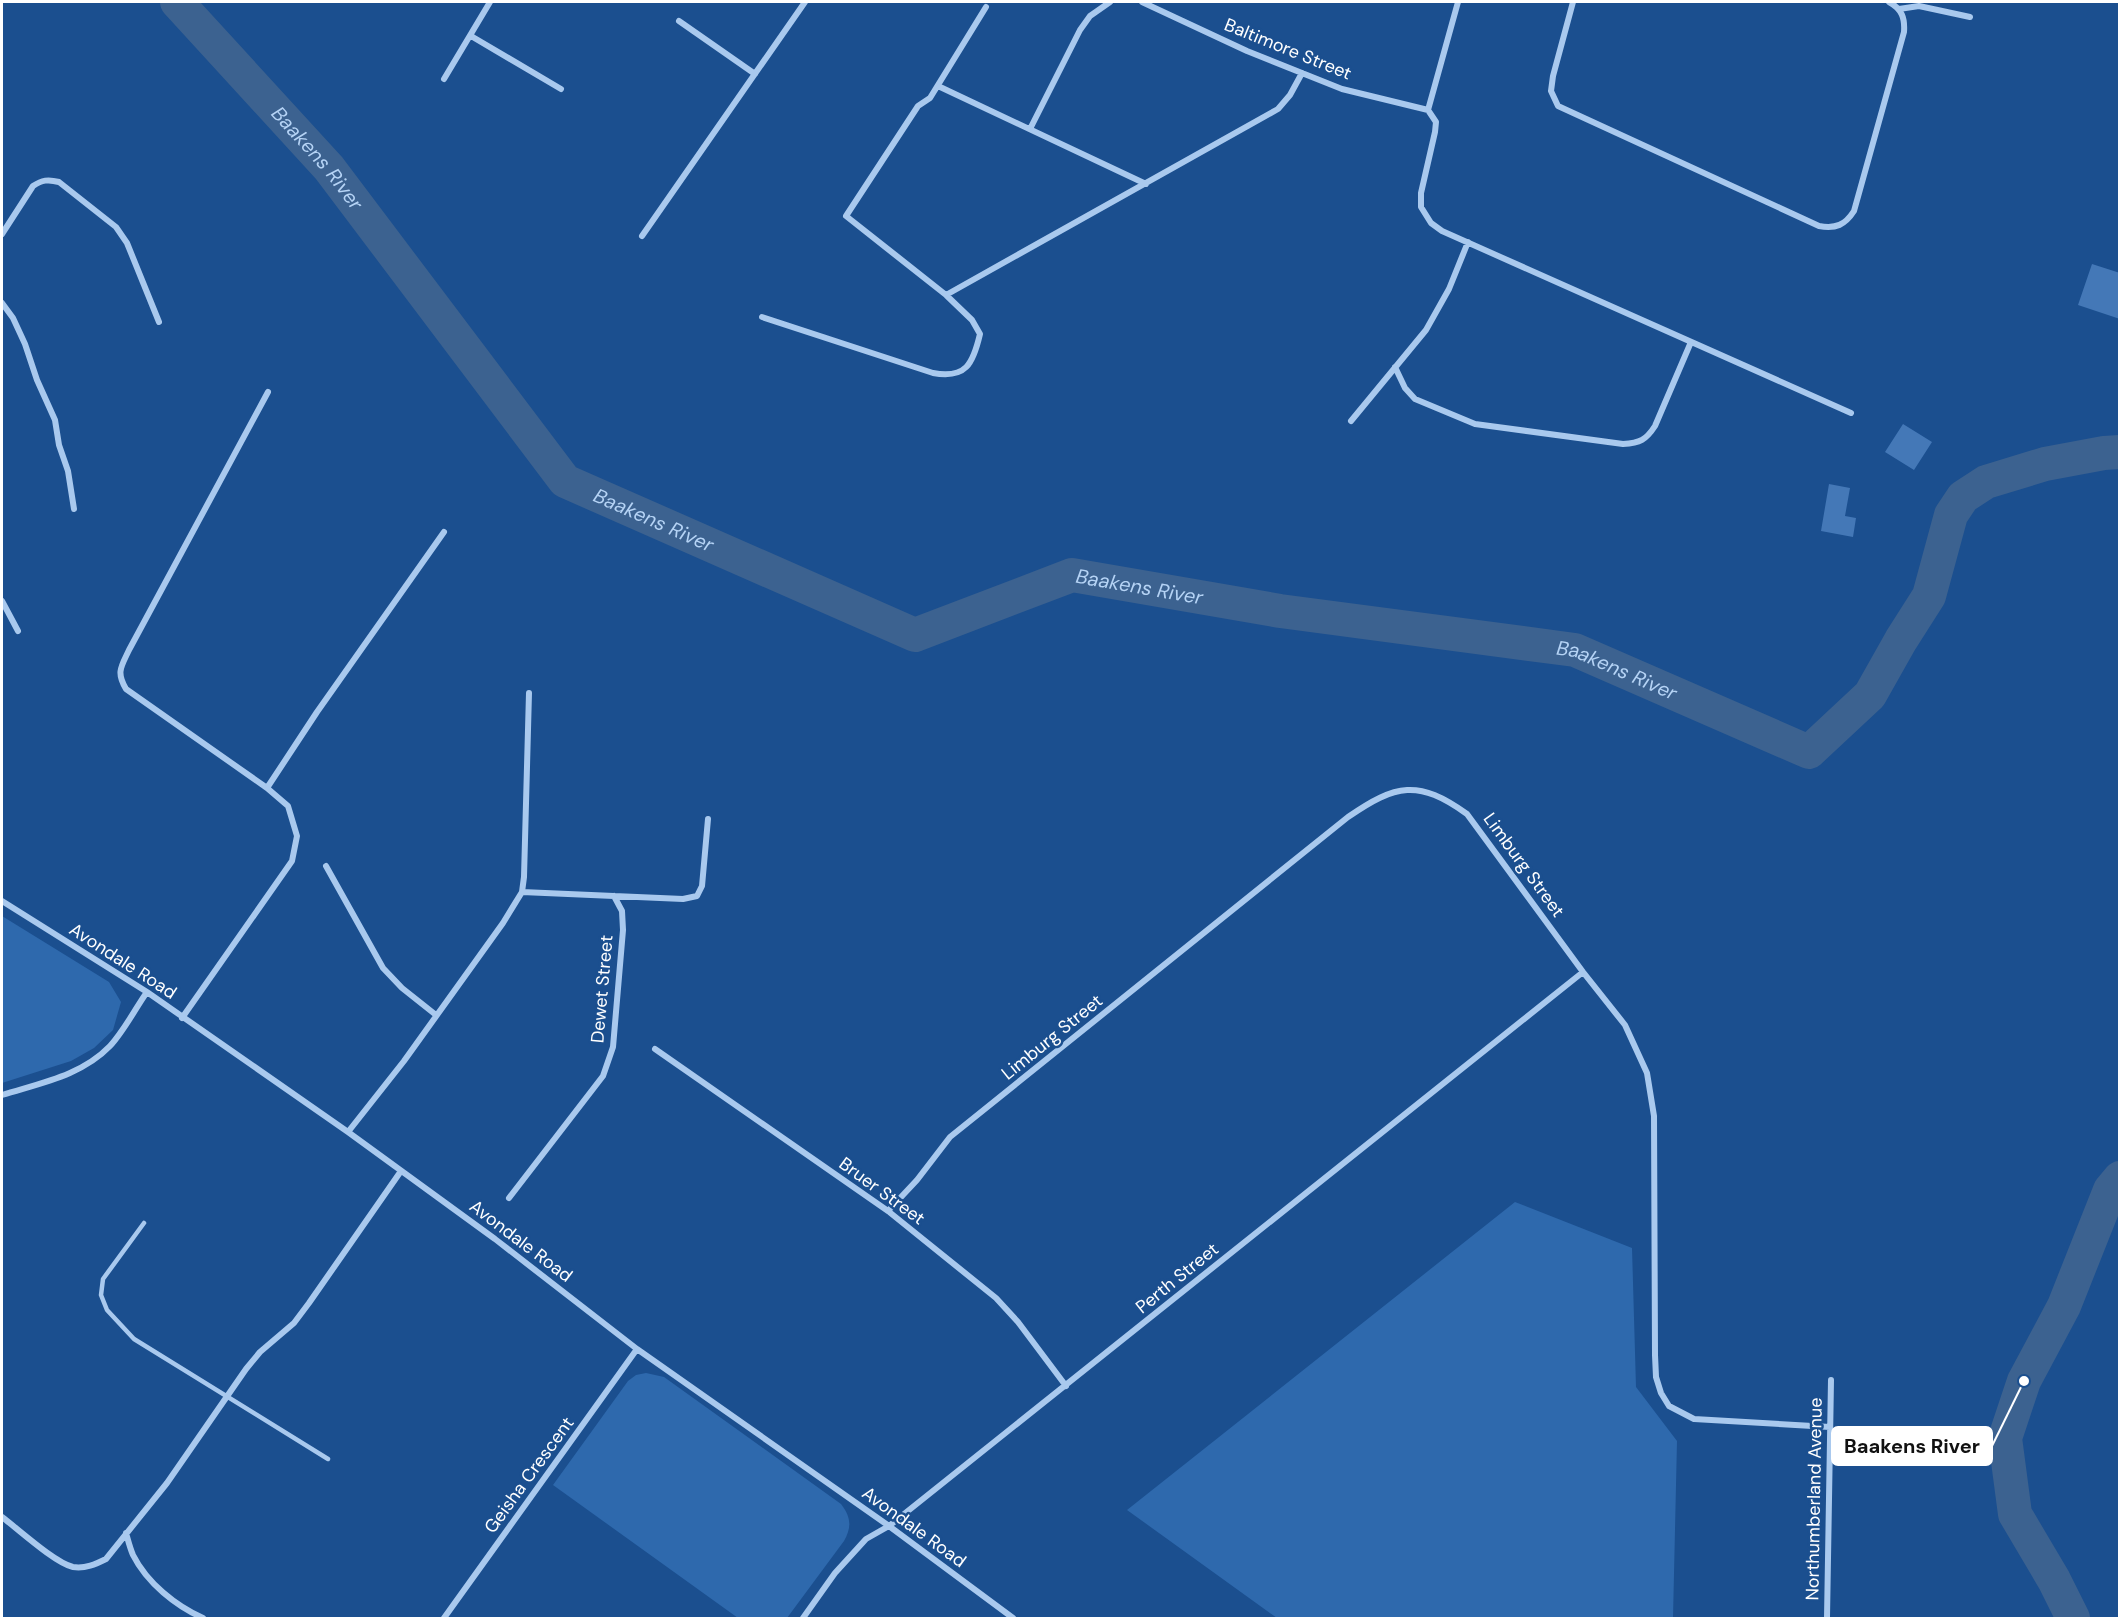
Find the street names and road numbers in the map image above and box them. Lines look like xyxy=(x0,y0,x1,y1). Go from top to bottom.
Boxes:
street label: Baltimore Street xyxy=(1221,13,1355,85)
street label: Limburg Street xyxy=(1478,808,1570,922)
street label: Avondale Road xyxy=(65,917,181,1005)
street label: Dewet Street xyxy=(585,934,619,1044)
street label: Limburg Street xyxy=(996,989,1108,1085)
street label: Bruer Street xyxy=(834,1152,930,1230)
street label: Avondale Road xyxy=(465,1194,577,1288)
street label: Perth Street xyxy=(1131,1237,1223,1319)
street label: Northumberland Avenue xyxy=(1800,1397,1828,1601)
street label: Geisha Crescent xyxy=(479,1412,579,1538)
street label: Avondale Road xyxy=(857,1481,971,1573)

